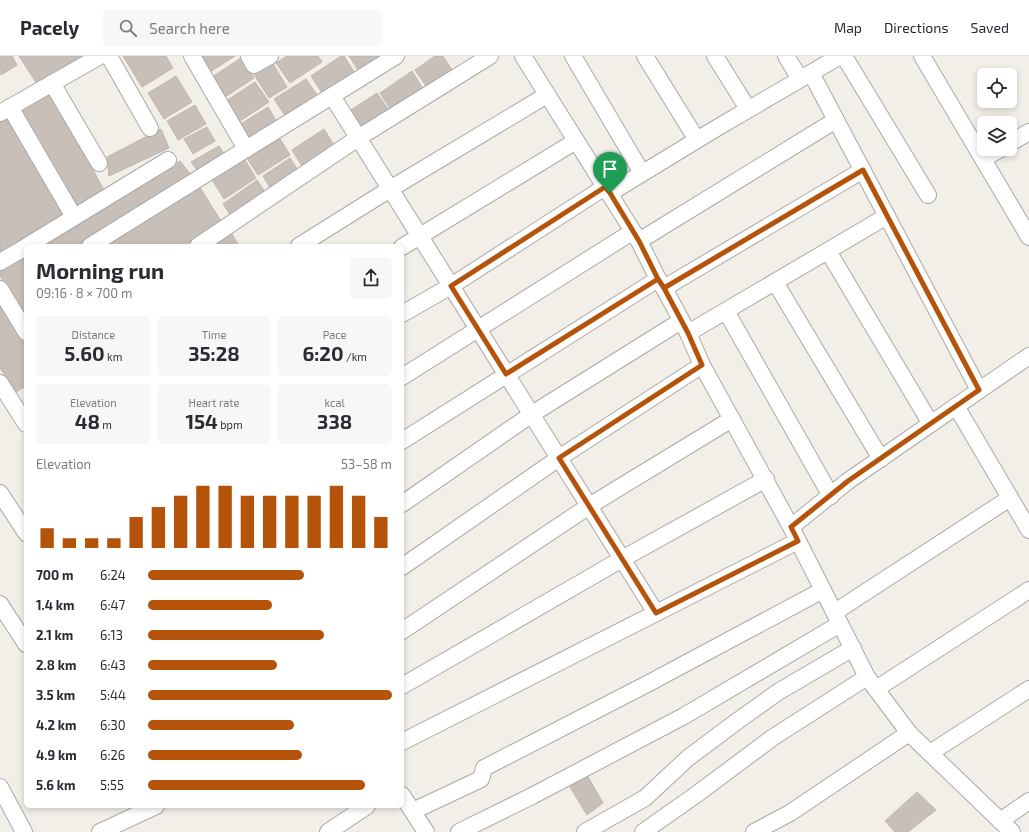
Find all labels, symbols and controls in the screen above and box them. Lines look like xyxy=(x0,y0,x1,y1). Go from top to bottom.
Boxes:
search box xyxy=(103,10,383,46)
text: Pacely xyxy=(20,16,79,39)
icon: search xyxy=(117,17,139,39)
text: Search here xyxy=(149,19,230,37)
text: Map xyxy=(834,19,862,36)
text: Directions xyxy=(884,19,949,36)
text: Saved xyxy=(971,19,1009,36)
map controls xyxy=(977,68,1017,156)
button: locate xyxy=(977,68,1017,108)
button: layers xyxy=(977,116,1017,156)
pin xyxy=(593,152,627,193)
icon: arrive xyxy=(599,158,621,180)
text: Morning run xyxy=(36,257,164,283)
button: share xyxy=(350,257,392,299)
text: 09:16 · 8 × 700 m xyxy=(36,285,132,301)
text: Distance xyxy=(72,328,115,341)
text: Time xyxy=(202,328,226,341)
text: Pace xyxy=(323,328,347,341)
text: 5.60 xyxy=(64,341,105,365)
text: 35:28 xyxy=(188,341,240,365)
text: 6:20 xyxy=(302,341,344,365)
text: km xyxy=(105,350,122,363)
text: /km xyxy=(344,350,367,363)
text: Elevation xyxy=(70,396,117,409)
text: Heart rate xyxy=(189,396,239,409)
text: kcal xyxy=(325,396,345,409)
text: 48 xyxy=(75,409,100,433)
text: 154 xyxy=(185,409,218,433)
text: 338 xyxy=(317,409,352,433)
text: m xyxy=(100,418,112,431)
text: bpm xyxy=(218,418,243,431)
text: Elevation xyxy=(36,456,91,472)
text: 53–58 m xyxy=(341,456,392,472)
text: 700 m xyxy=(36,567,74,583)
text: 6:24 xyxy=(100,567,126,583)
text: 1.4 km xyxy=(36,597,75,613)
text: 6:47 xyxy=(100,597,125,613)
text: 2.1 km xyxy=(36,627,73,643)
text: 6:13 xyxy=(100,627,123,643)
text: 2.8 km xyxy=(36,657,76,673)
text: 6:43 xyxy=(100,657,126,673)
text: 3.5 km xyxy=(36,687,75,703)
text: 5:44 xyxy=(100,687,126,703)
text: 4.2 km xyxy=(36,717,77,733)
text: 6:30 xyxy=(100,717,126,733)
text: 4.9 km xyxy=(36,747,77,763)
text: 6:26 xyxy=(100,747,125,763)
text: 5.6 km xyxy=(36,777,76,793)
text: 5:55 xyxy=(100,777,124,793)

